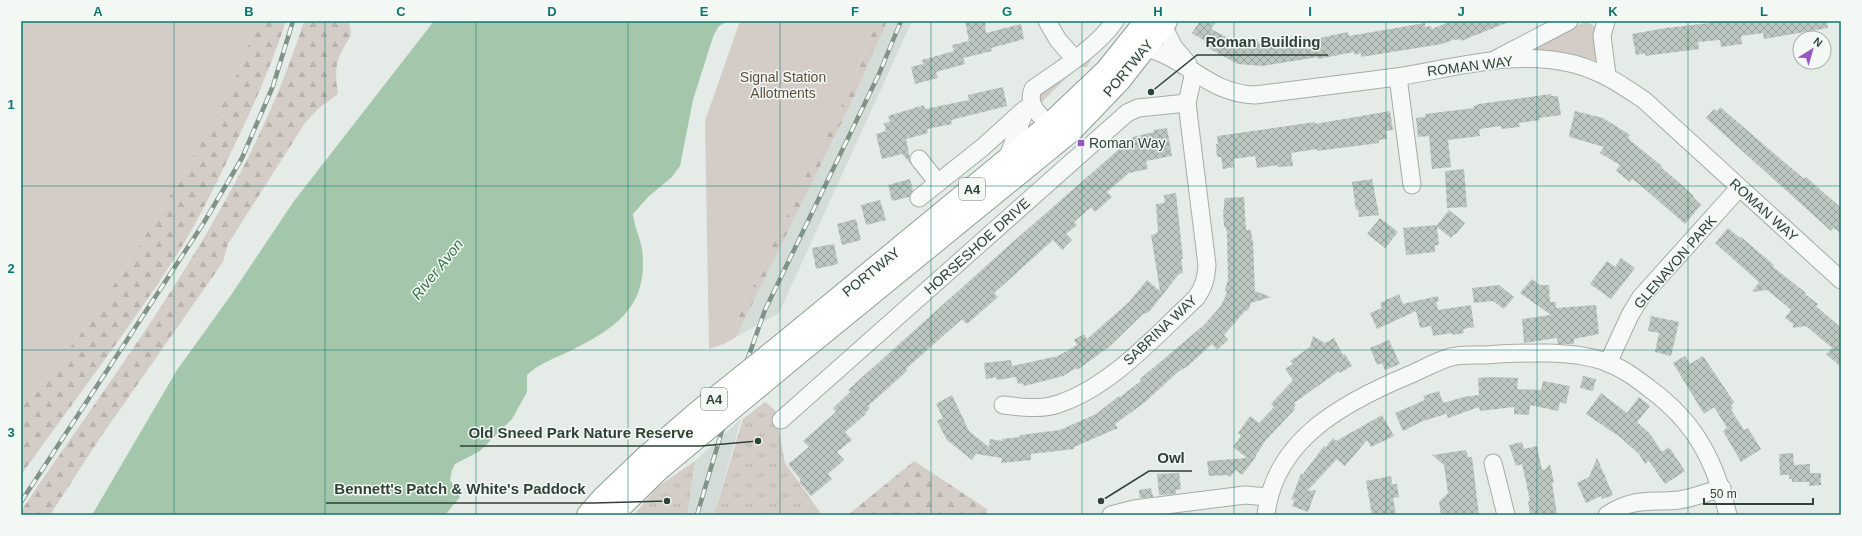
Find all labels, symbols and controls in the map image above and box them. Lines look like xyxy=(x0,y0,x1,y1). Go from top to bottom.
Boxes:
text: A xyxy=(93,4,103,19)
text: B xyxy=(244,4,254,19)
text: C xyxy=(396,4,406,19)
text: D xyxy=(547,4,557,19)
text: E xyxy=(700,4,709,19)
text: F xyxy=(851,4,859,19)
text: G xyxy=(1002,4,1012,19)
text: H xyxy=(1153,4,1163,19)
text: I xyxy=(1308,4,1312,19)
text: J xyxy=(1457,4,1465,19)
text: K xyxy=(1608,4,1618,19)
text: L xyxy=(1760,4,1768,19)
callout: Roman Building xyxy=(1197,28,1328,55)
north arrow xyxy=(1792,30,1832,70)
text: Roman Building xyxy=(1206,33,1321,50)
text: N xyxy=(1811,35,1825,49)
street label: PORTWAY xyxy=(1100,36,1157,100)
street label: ROMAN WAY xyxy=(1426,53,1514,79)
park label: Signal Station Allotments xyxy=(740,69,826,101)
text: 1 xyxy=(7,97,15,112)
place label: Roman Way xyxy=(1089,135,1166,151)
marker: Roman Way xyxy=(1076,138,1086,148)
street label: ROMAN WAY xyxy=(1727,175,1802,245)
road number: A4 xyxy=(959,178,985,200)
street label: HORSESHOE DRIVE xyxy=(921,195,1033,297)
street label: GLENAVON PARK xyxy=(1630,212,1720,312)
water label: River Avon xyxy=(408,235,466,303)
street label: PORTWAY xyxy=(839,244,903,300)
text: 2 xyxy=(7,261,15,276)
street label: SABRINA WAY xyxy=(1120,291,1201,368)
road number: A4 xyxy=(701,388,727,410)
callout: Old Sneed Park Nature Reserve xyxy=(460,419,701,446)
text: Old Sneed Park Nature Reserve xyxy=(468,424,694,441)
text: 3 xyxy=(7,425,15,440)
callout: Owl xyxy=(1149,444,1192,471)
text: Owl xyxy=(1157,449,1185,466)
callout: Bennett's Patch & White's Paddock xyxy=(326,476,594,503)
text: Bennett's Patch & White's Paddock xyxy=(334,480,586,497)
scale bar xyxy=(1704,480,1813,506)
text: 50 m xyxy=(1710,487,1737,501)

